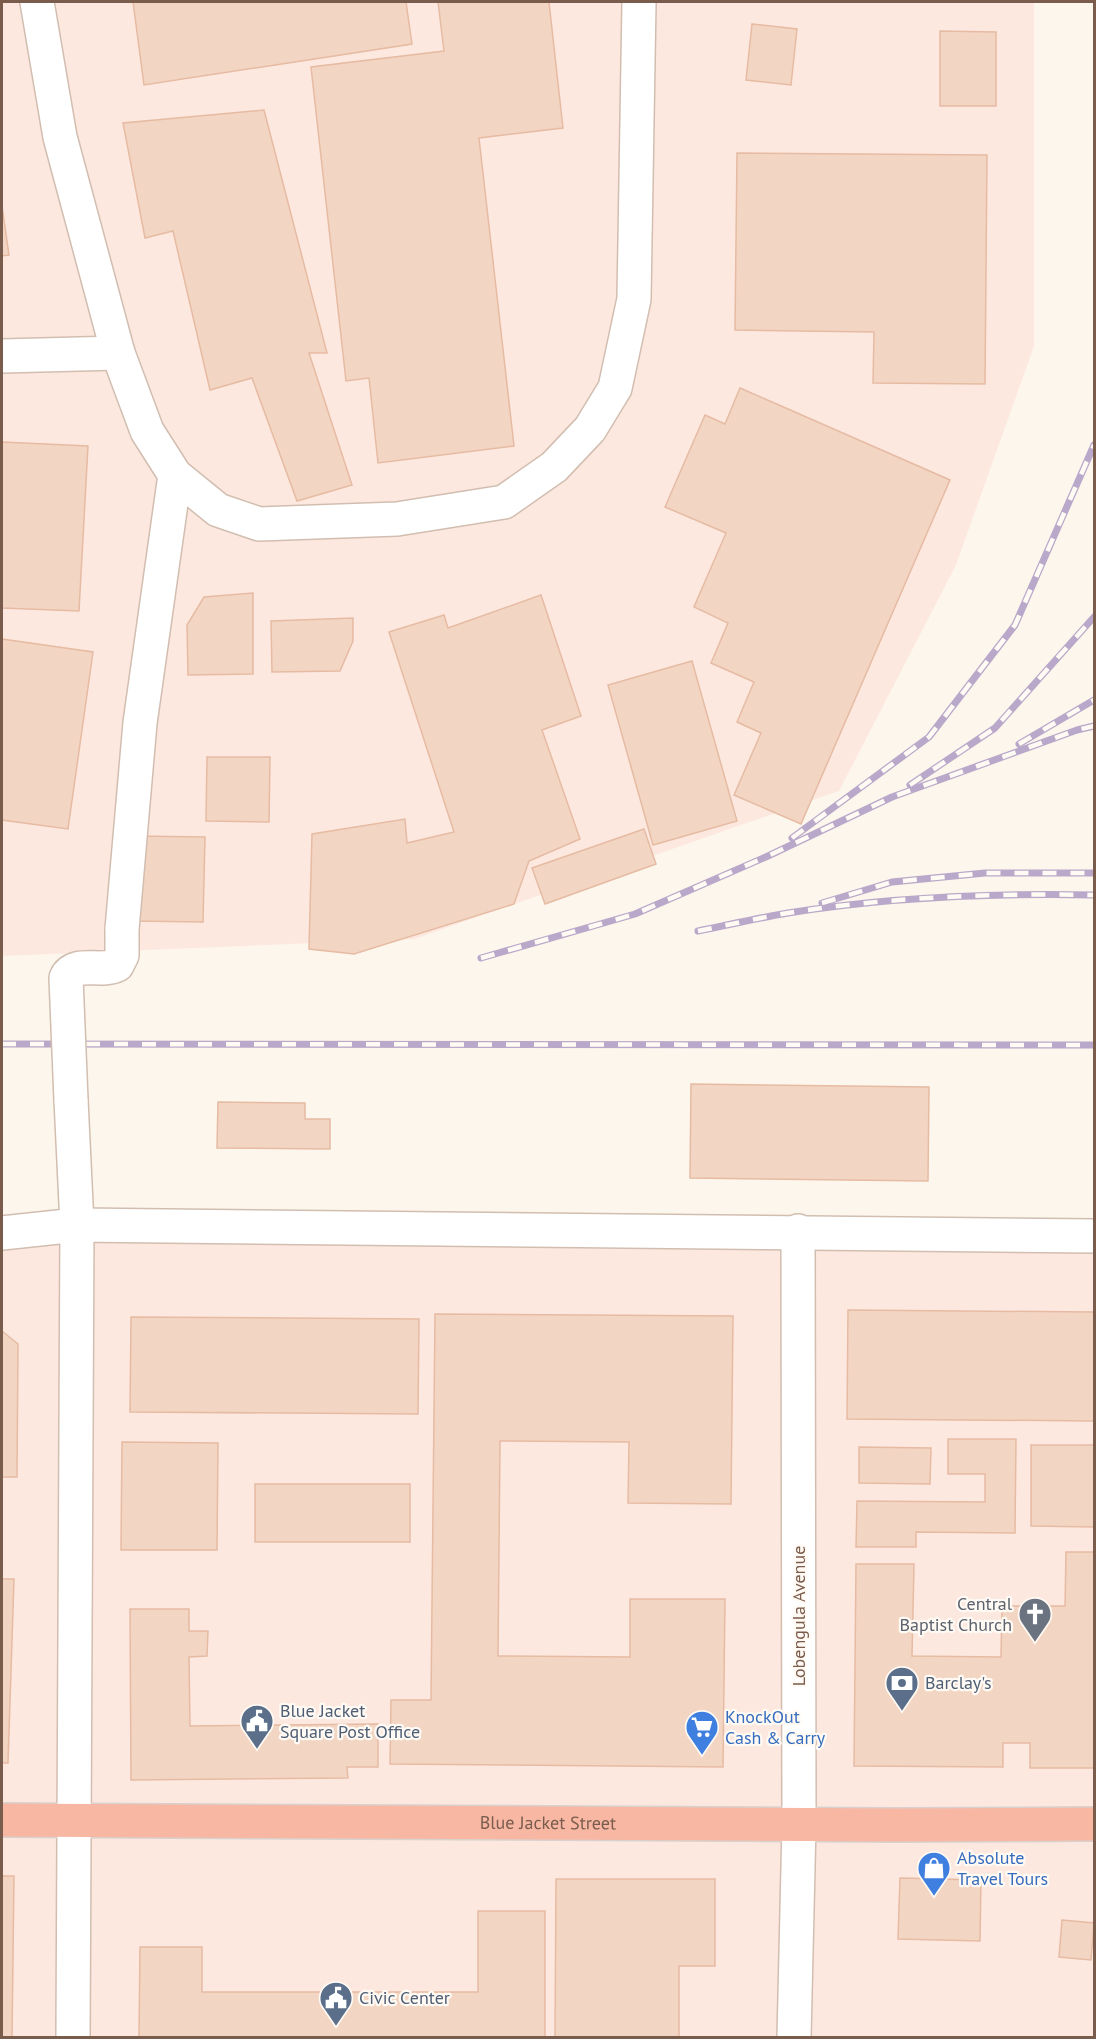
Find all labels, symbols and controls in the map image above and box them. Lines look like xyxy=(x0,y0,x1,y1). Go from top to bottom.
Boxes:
street label: Lobengula Avenue xyxy=(787,1546,810,1686)
place label: Central Baptist Church xyxy=(900,1592,1013,1636)
church icon: Central Baptist Church xyxy=(1017,1596,1053,1643)
bank icon: Barclay's xyxy=(884,1665,920,1712)
place label: Barclay's xyxy=(925,1671,992,1694)
place label: Blue Jacket Square Post Office xyxy=(280,1699,420,1743)
public building icon: Blue Jacket Square Post Office xyxy=(239,1703,275,1750)
place label: KnockOut Cash & Carry xyxy=(725,1705,826,1749)
supermarket icon: KnockOut Cash & Carry xyxy=(684,1709,720,1756)
street label: Blue Jacket Street xyxy=(480,1811,616,1834)
place label: Absolute Travel Tours xyxy=(957,1846,1048,1890)
shop icon: Absolute Travel Tours xyxy=(916,1850,952,1897)
public building icon: Civic Center xyxy=(318,1980,354,2027)
place label: Civic Center xyxy=(359,1986,450,2009)

